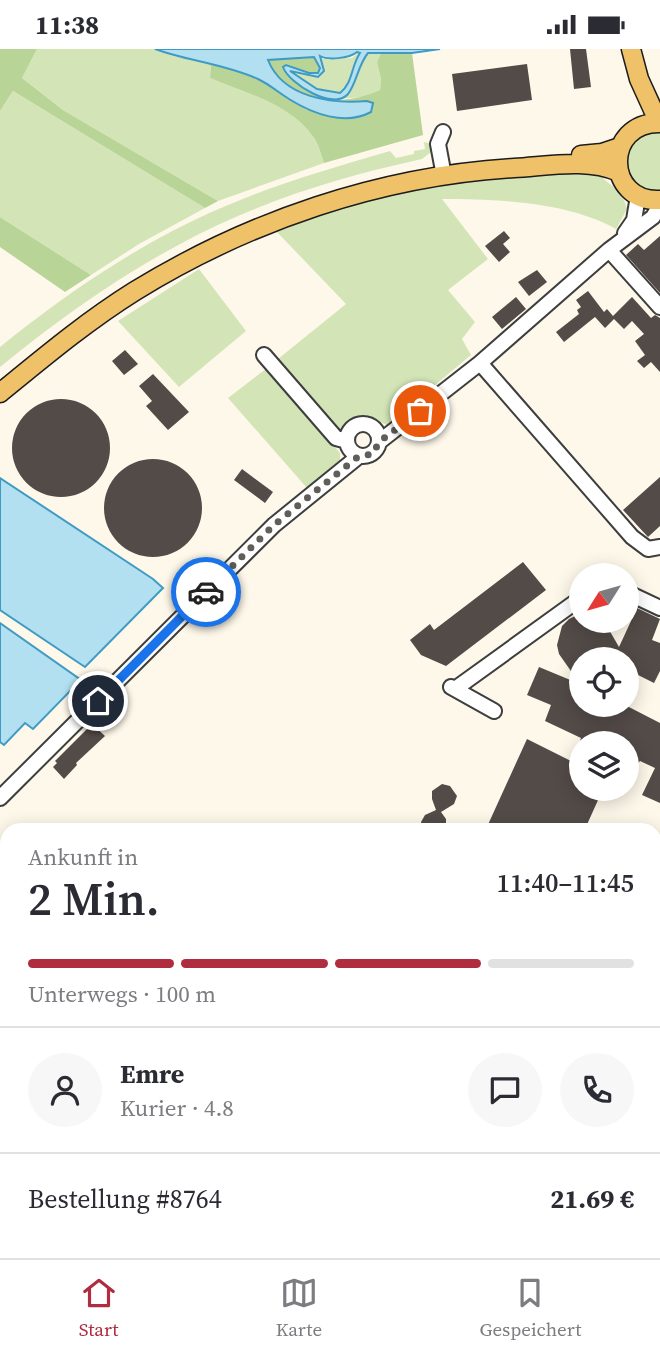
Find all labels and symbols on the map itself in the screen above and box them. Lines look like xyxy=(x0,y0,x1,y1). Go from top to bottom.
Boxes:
pin xyxy=(390,381,450,441)
courier xyxy=(171,557,241,627)
north arrow xyxy=(569,563,639,633)
pin xyxy=(68,671,128,731)

